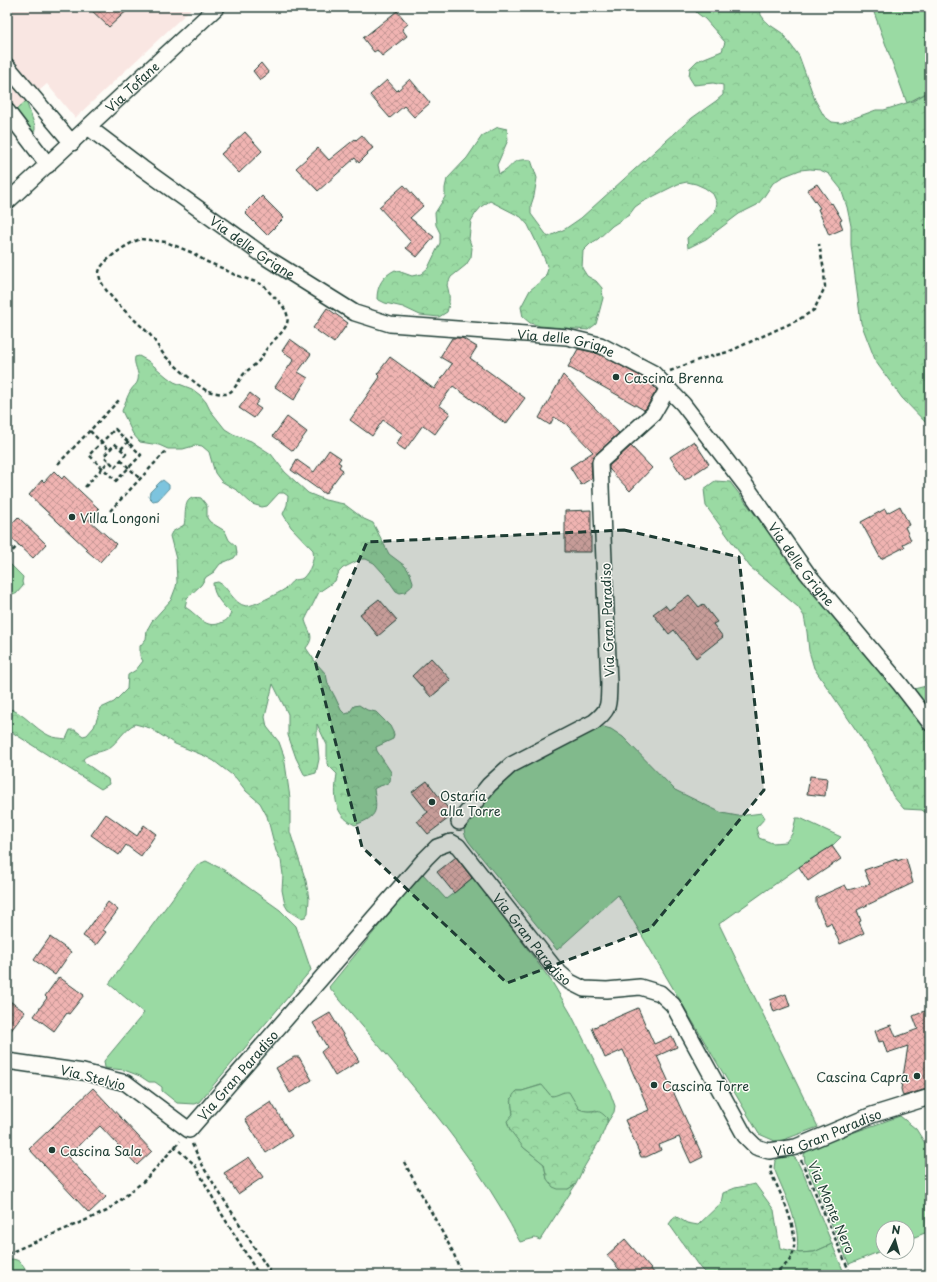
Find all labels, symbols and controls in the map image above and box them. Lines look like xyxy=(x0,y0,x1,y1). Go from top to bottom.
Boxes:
street label: Via Tofane xyxy=(100,56,163,116)
street label: Via delle Grigne xyxy=(206,211,299,283)
street label: Via delle Grigne xyxy=(516,324,619,361)
place label: Cascina Brenna xyxy=(624,368,724,387)
marker: Cascina Brenna xyxy=(611,372,621,382)
place label: Villa Longoni xyxy=(80,508,160,527)
marker: Villa Longoni xyxy=(67,512,77,522)
street label: Via delle Grigne xyxy=(764,518,840,610)
street label: Via Gran Paradiso xyxy=(596,563,618,677)
place label: Ostaria alla Torre xyxy=(440,786,501,820)
marker: Ostaria alla Torre xyxy=(427,797,437,807)
street label: Via Gran Paradiso xyxy=(489,889,576,989)
street label: Via Gran Paradiso xyxy=(192,1025,282,1124)
street label: Via Stelvio xyxy=(58,1060,128,1094)
place label: Cascina Capra xyxy=(816,1067,910,1086)
marker: Cascina Capra xyxy=(912,1071,922,1081)
place label: Cascina Torre xyxy=(662,1076,749,1095)
marker: Cascina Torre xyxy=(649,1080,659,1090)
street label: Via Gran Paradiso xyxy=(772,1103,883,1160)
place label: Cascina Sala xyxy=(60,1141,143,1160)
marker: Cascina Sala xyxy=(47,1145,57,1155)
street label: Via Monte Nero xyxy=(804,1158,860,1256)
north arrow xyxy=(875,1220,915,1260)
text: N xyxy=(891,1221,902,1238)

